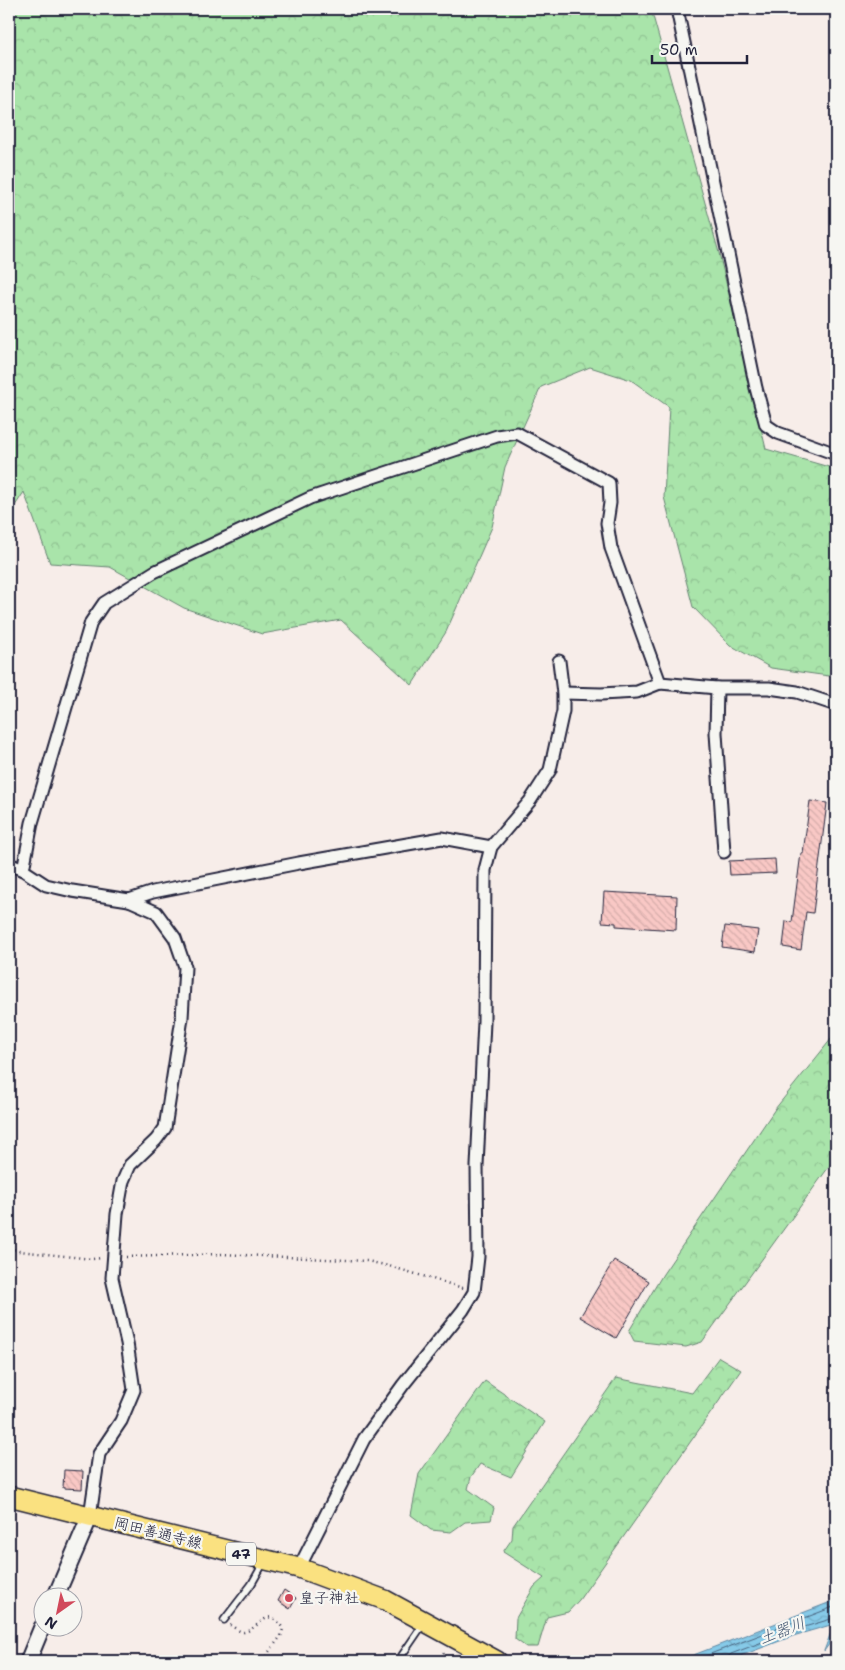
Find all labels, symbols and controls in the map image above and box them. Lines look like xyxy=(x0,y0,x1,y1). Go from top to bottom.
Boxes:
scale bar xyxy=(652,32,748,64)
text: 50 m xyxy=(660,40,698,60)
street label: 岡田善通寺線 xyxy=(112,1512,204,1554)
road number: 47 xyxy=(226,1542,256,1566)
north arrow xyxy=(32,1588,82,1638)
place label: 皇子神社 xyxy=(299,1588,359,1608)
marker: 皇子神社 xyxy=(283,1592,295,1604)
text: N xyxy=(41,1612,60,1633)
water label: 土器川 xyxy=(756,1612,808,1649)

